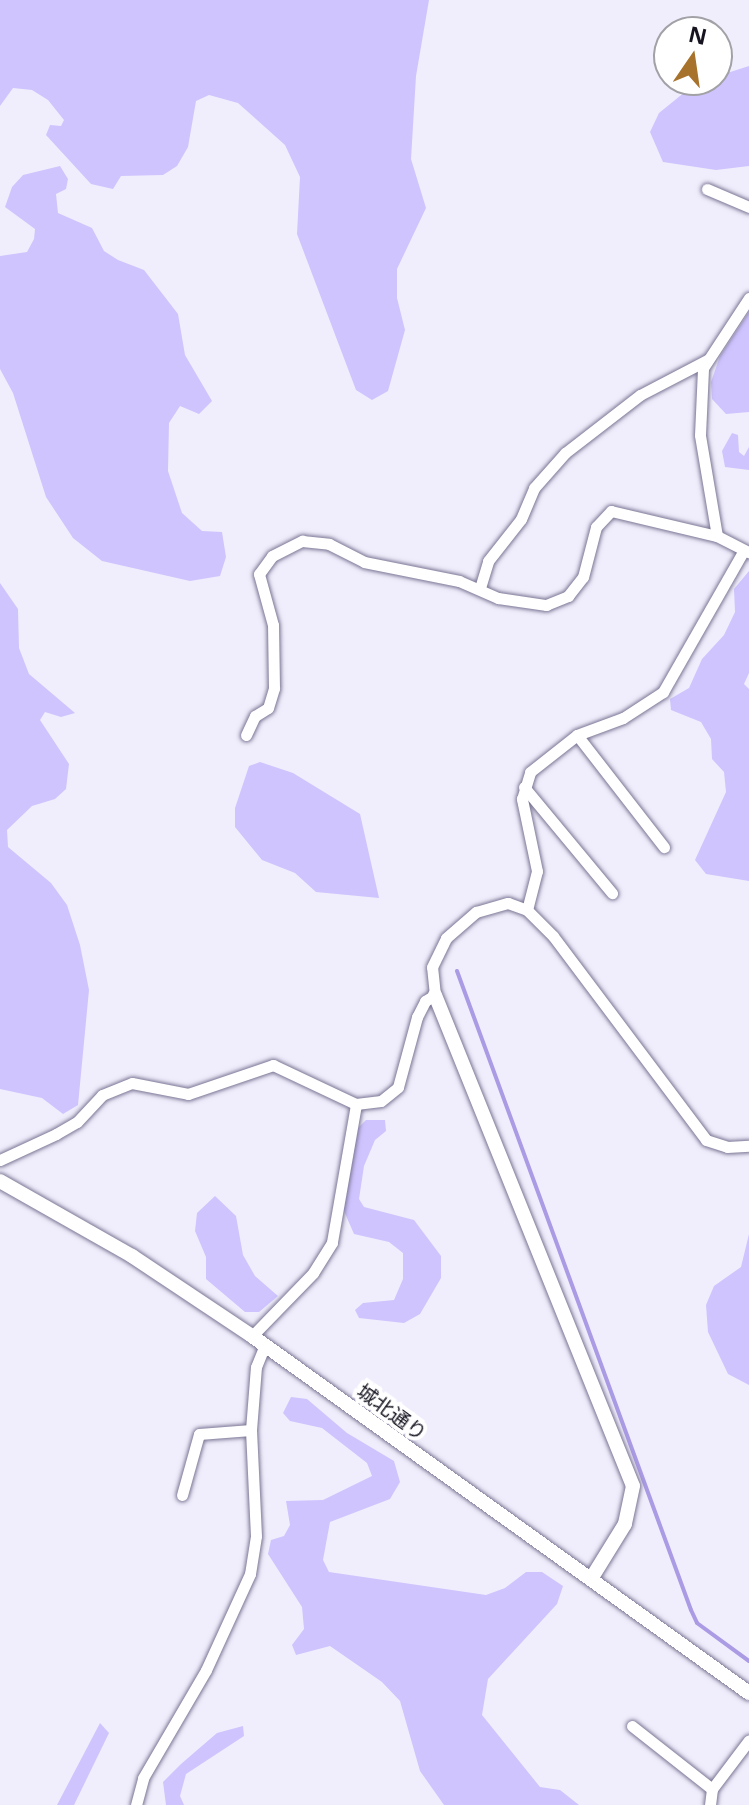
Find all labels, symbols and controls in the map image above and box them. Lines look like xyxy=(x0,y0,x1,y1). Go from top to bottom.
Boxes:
north arrow xyxy=(653,16,733,96)
text: N xyxy=(686,18,710,51)
street label: 城北通り xyxy=(353,1379,431,1445)

